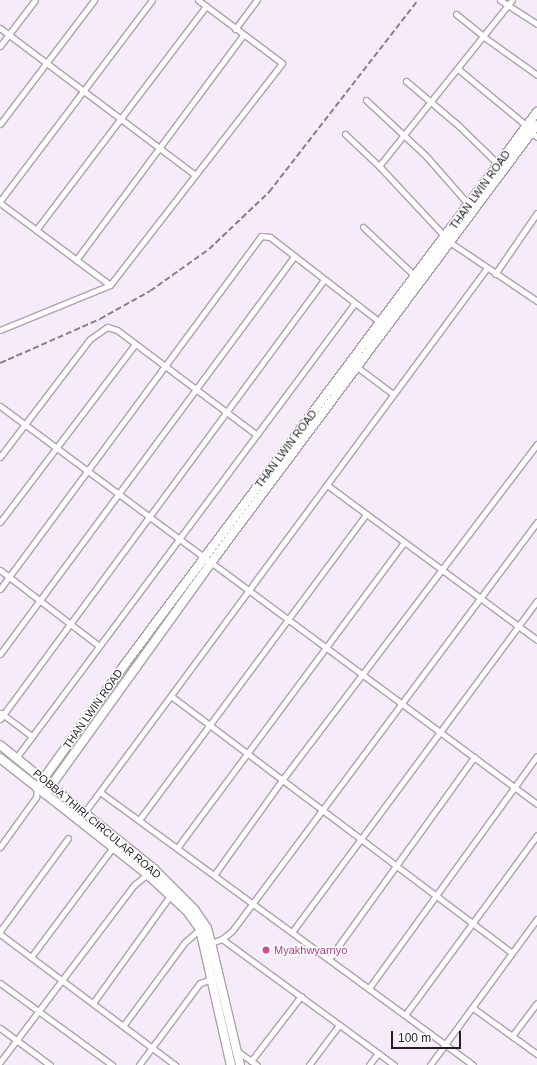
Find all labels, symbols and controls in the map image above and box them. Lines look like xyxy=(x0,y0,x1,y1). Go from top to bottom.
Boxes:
street label: THAN LWIN ROAD xyxy=(447,148,513,232)
street label: THAN LWIN ROAD xyxy=(252,407,320,491)
street label: THAN LWIN ROAD xyxy=(60,667,126,751)
street label: POBBA THIRI CIRCULAR ROAD xyxy=(30,766,164,882)
place label: Myakhwyarnyo xyxy=(274,943,347,957)
marker: Myakhwyarnyo xyxy=(261,945,271,955)
scale bar xyxy=(393,1023,463,1049)
text: 100 m xyxy=(398,1031,431,1045)

